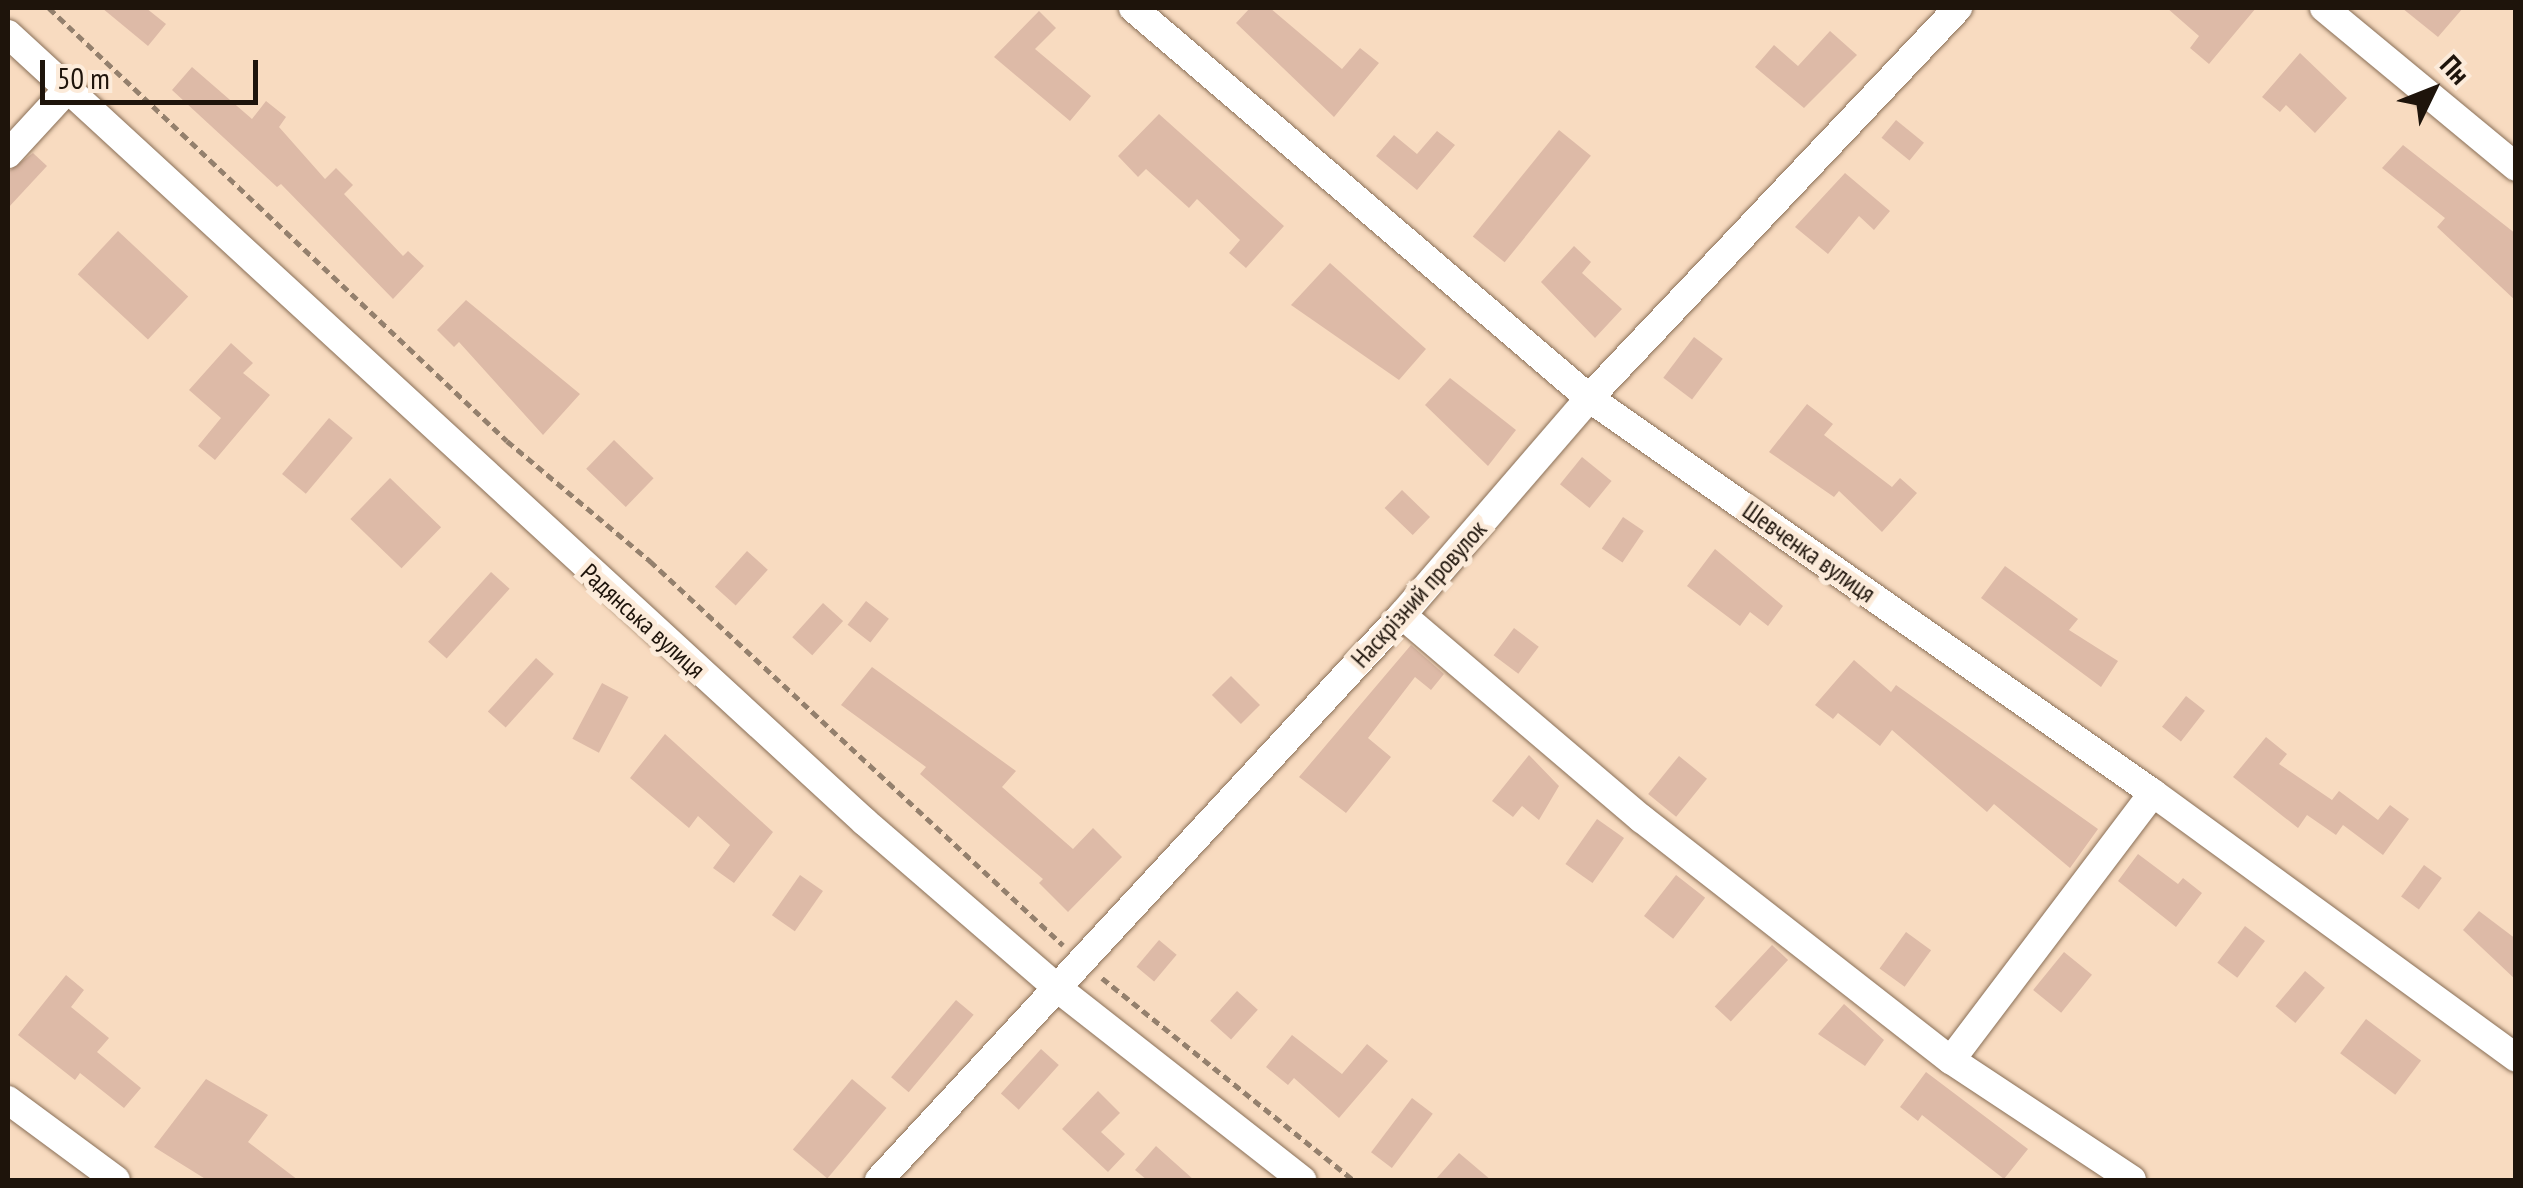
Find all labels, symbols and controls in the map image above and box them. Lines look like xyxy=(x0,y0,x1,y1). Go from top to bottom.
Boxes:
scale bar xyxy=(45,40,262,102)
north arrow xyxy=(2383,40,2483,140)
text: Пн xyxy=(2433,47,2478,92)
text: 50 m xyxy=(57,58,110,97)
street label: Шевченка вулиця xyxy=(1737,495,1881,609)
street label: Наскрізний провулок xyxy=(1345,514,1493,674)
street label: Радянська вулиця xyxy=(575,558,711,684)

